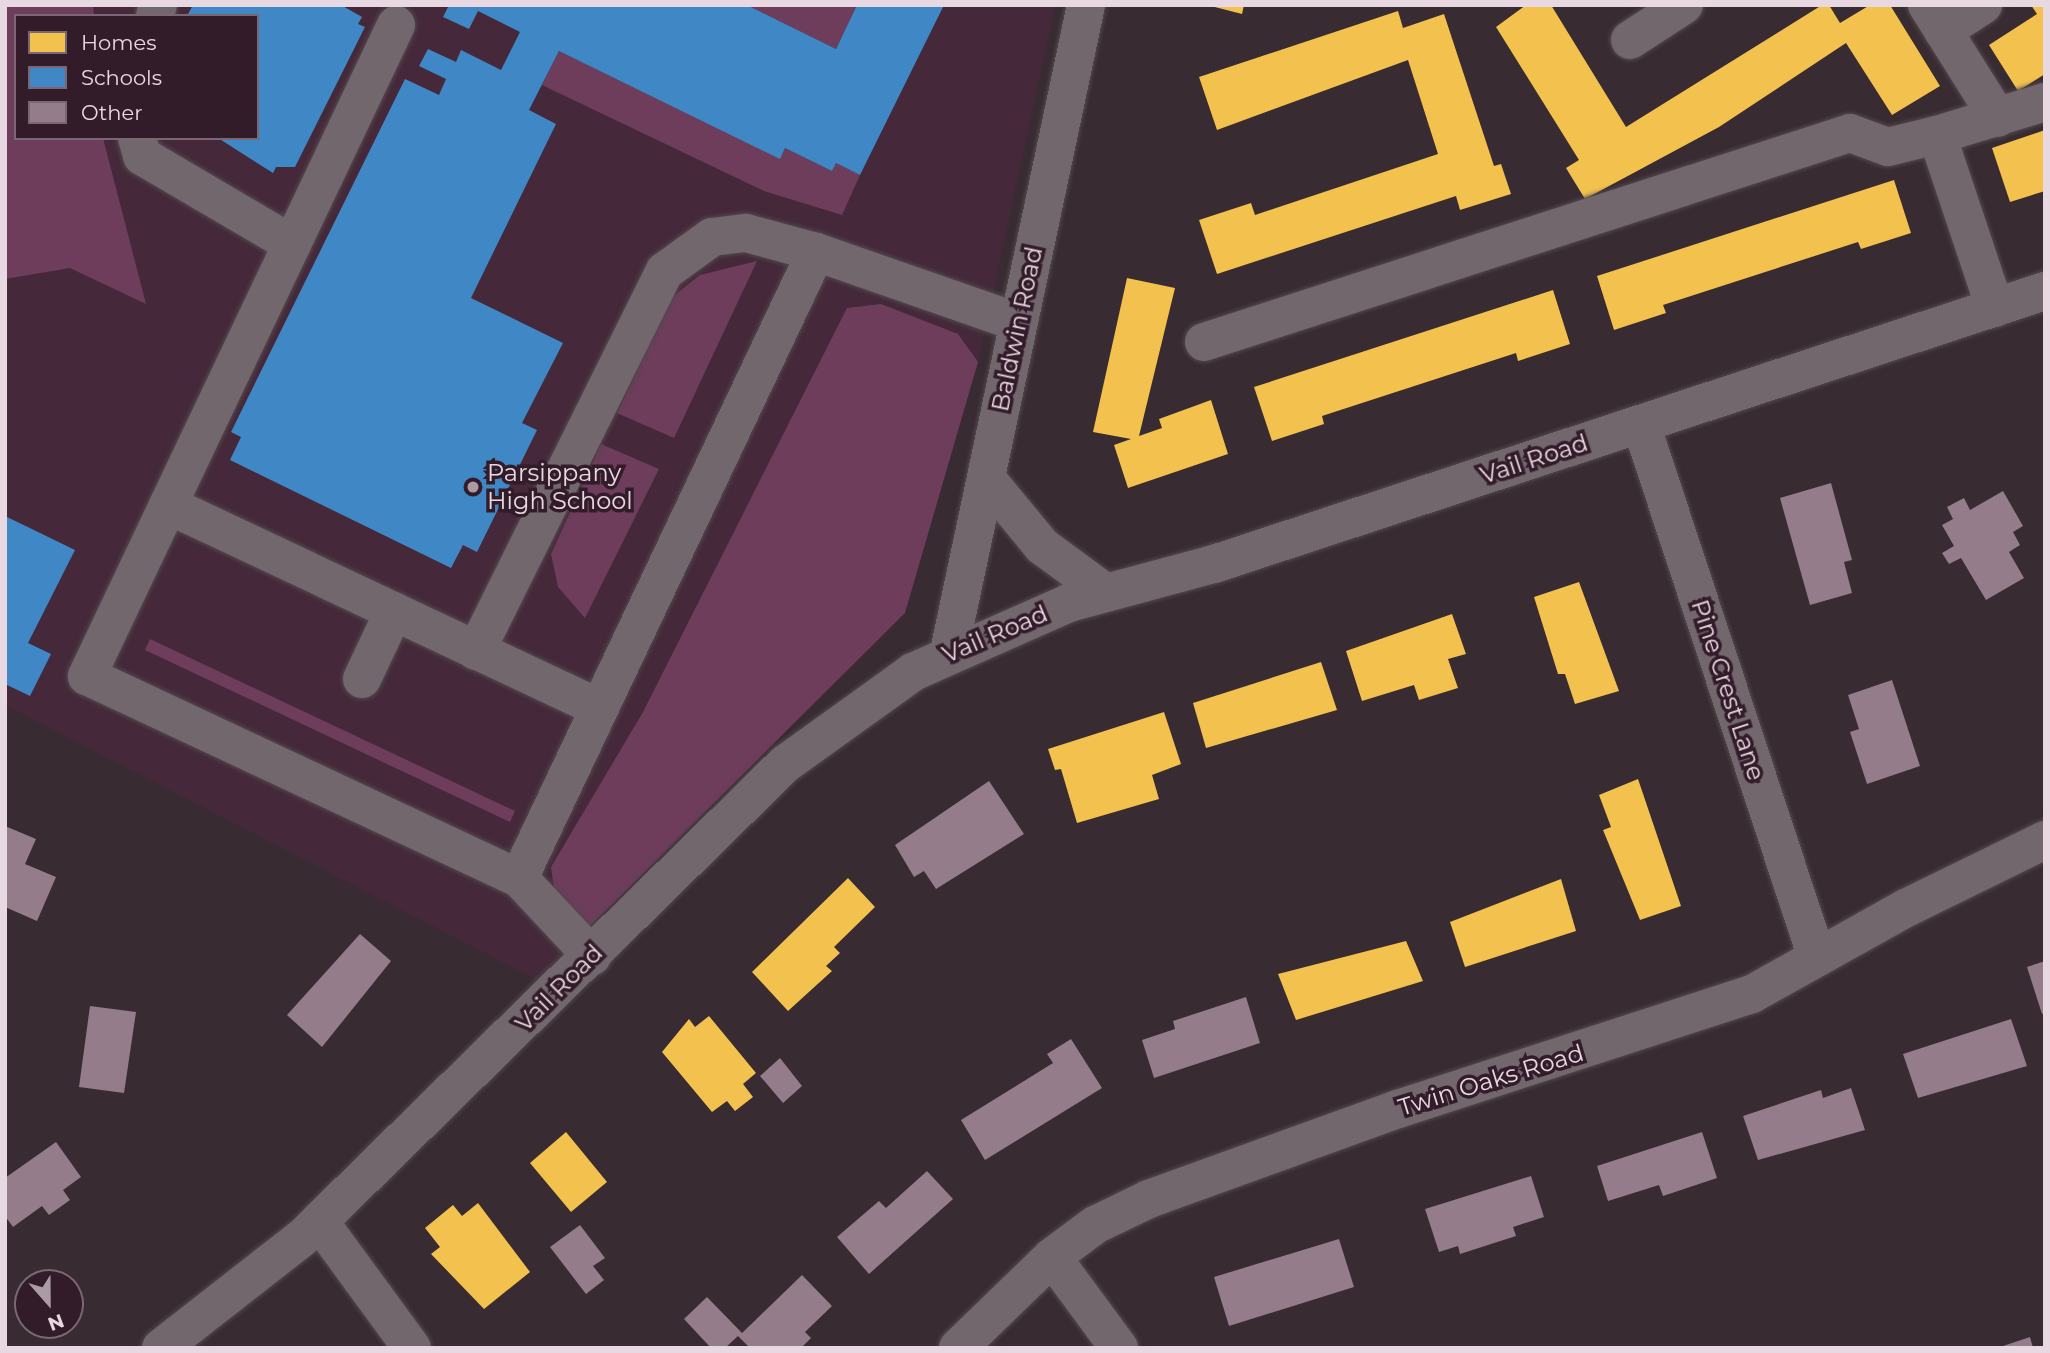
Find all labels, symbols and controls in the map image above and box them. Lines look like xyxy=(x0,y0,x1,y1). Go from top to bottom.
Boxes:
legend xyxy=(14,14,259,140)
text: Homes xyxy=(81,30,156,55)
text: Schools xyxy=(81,65,162,90)
text: Other xyxy=(81,100,143,125)
street label: Baldwin Road xyxy=(985,244,1049,414)
street label: Vail Road xyxy=(1477,428,1591,490)
place label: Parsippany High School xyxy=(487,459,633,515)
marker: Parsippany High School xyxy=(465,479,481,495)
street label: Pine Crest Lane xyxy=(1685,596,1771,784)
street label: Vail Road xyxy=(938,599,1052,669)
street label: Vail Road xyxy=(509,938,609,1038)
street label: Twin Oaks Road xyxy=(1395,1038,1587,1122)
north arrow xyxy=(14,1269,84,1339)
text: N xyxy=(45,1309,67,1336)

